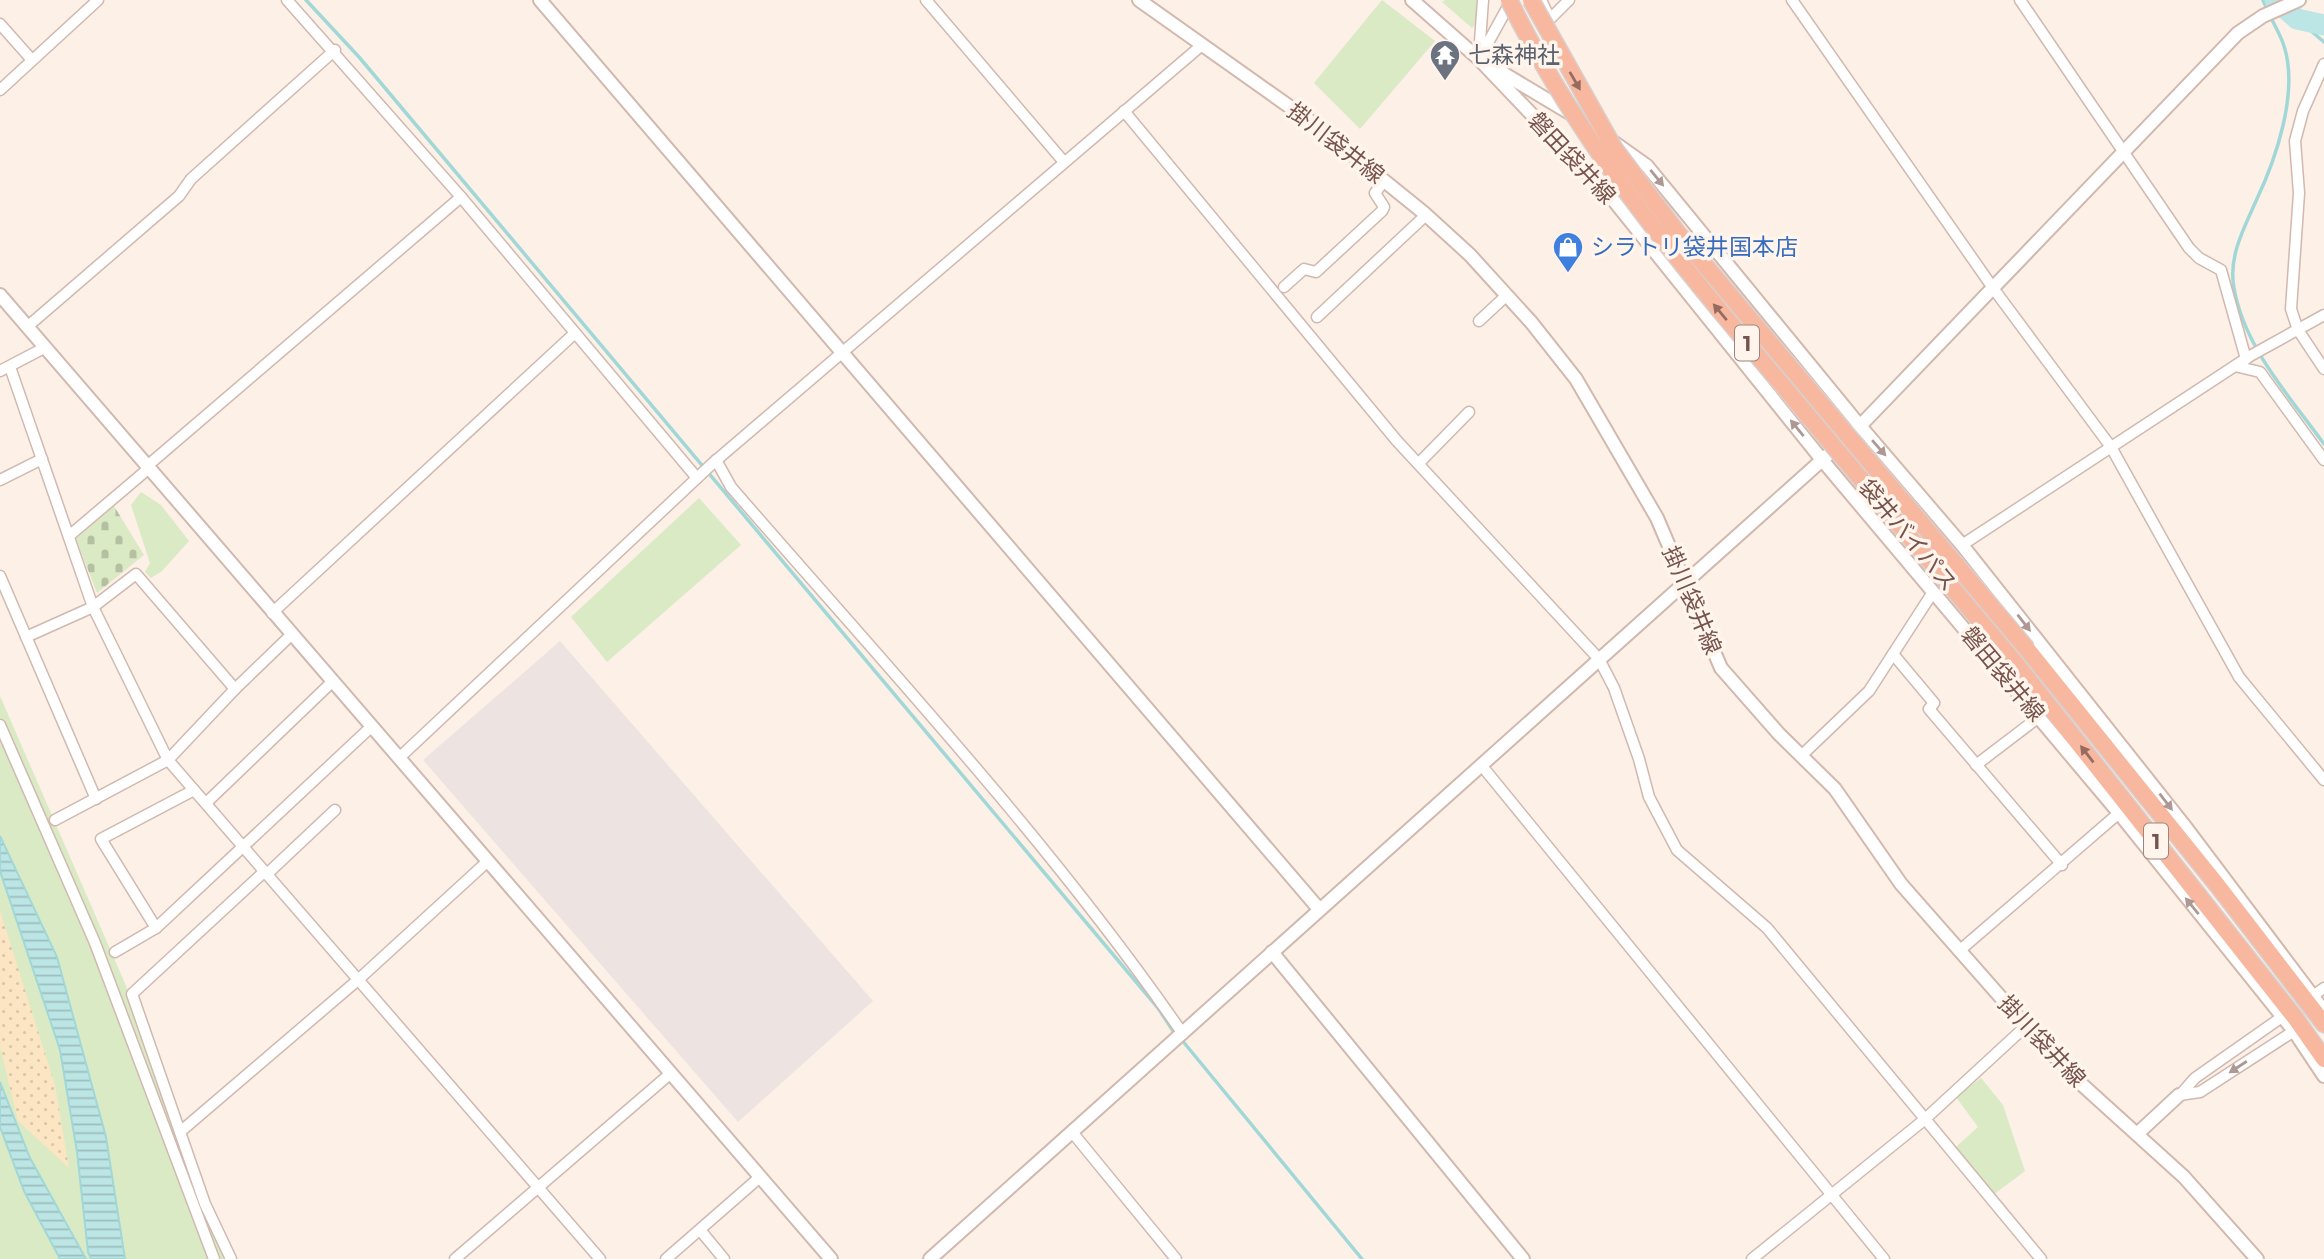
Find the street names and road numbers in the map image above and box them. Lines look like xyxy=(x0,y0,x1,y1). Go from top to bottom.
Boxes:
street label: 掛川袋井線 xyxy=(1282,97,1390,189)
street label: 磐田袋井線 xyxy=(1523,106,1621,210)
road number: 1 xyxy=(1735,326,1759,360)
street label: 袋井バイパス xyxy=(1853,473,1963,597)
street label: 掛川袋井線 xyxy=(1657,542,1727,658)
street label: 磐田袋井線 xyxy=(1955,621,2051,727)
road number: 1 xyxy=(2144,824,2168,858)
street label: 掛川袋井線 xyxy=(1993,989,2091,1093)

